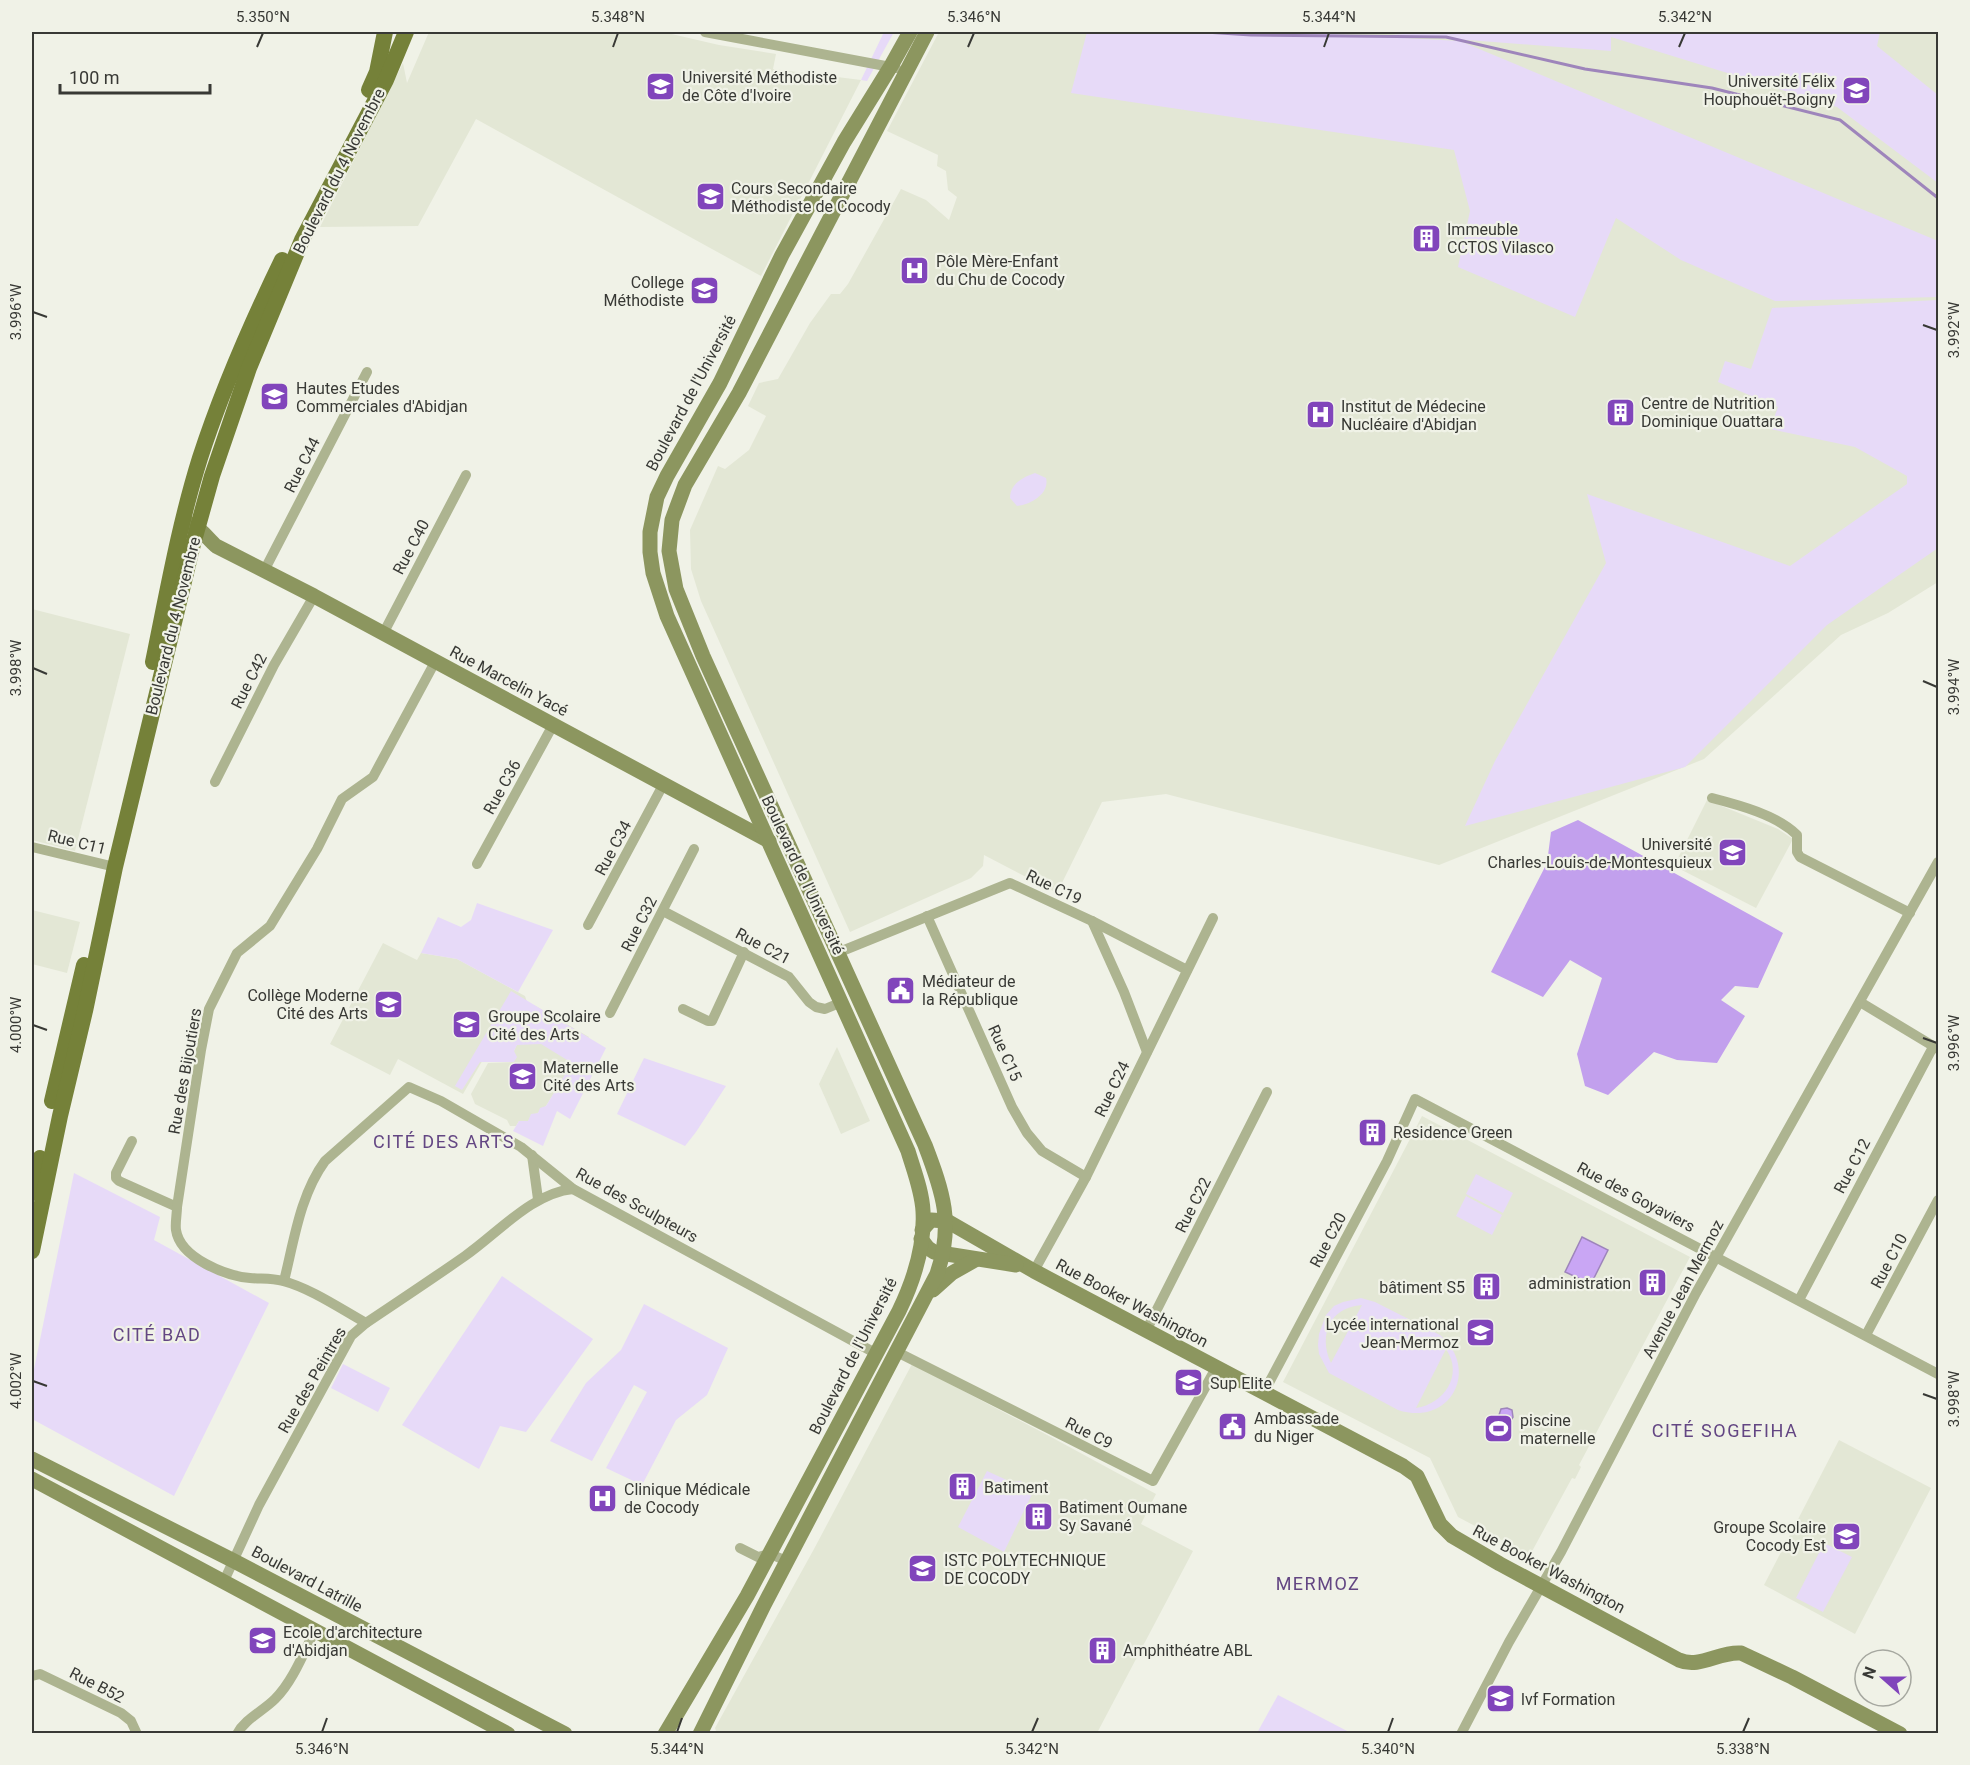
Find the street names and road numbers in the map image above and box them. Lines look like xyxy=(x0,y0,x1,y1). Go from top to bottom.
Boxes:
street label: Boulevard du 4 Novembre xyxy=(289,85,389,257)
street label: Boulevard de l'Université xyxy=(642,312,740,474)
street label: Rue C44 xyxy=(280,434,324,496)
street label: Rue C40 xyxy=(389,516,433,578)
street label: Boulevard du 4 Novembre xyxy=(142,535,204,717)
street label: Rue Marcelin Yacé xyxy=(447,642,571,720)
street label: Rue C42 xyxy=(227,650,271,712)
street label: Rue C36 xyxy=(479,756,525,818)
street label: Boulevard de l'Université xyxy=(758,792,848,958)
street label: Rue C34 xyxy=(591,817,635,879)
street label: Rue C11 xyxy=(46,826,108,858)
street label: Rue C19 xyxy=(1023,865,1085,909)
street label: Rue C32 xyxy=(617,893,661,955)
street label: Rue C21 xyxy=(732,924,794,968)
street label: Rue des Bijoutiers xyxy=(165,1006,205,1136)
street label: Rue C15 xyxy=(984,1022,1026,1084)
street label: Rue C24 xyxy=(1090,1058,1134,1120)
street label: Rue C12 xyxy=(1830,1135,1874,1197)
street label: Rue des Goyaviers xyxy=(1574,1158,1698,1236)
street label: Rue des Sculpteurs xyxy=(573,1164,701,1246)
street label: Rue C22 xyxy=(1171,1174,1215,1236)
street label: Rue C20 xyxy=(1306,1209,1350,1271)
street label: Avenue Jean Mermoz xyxy=(1638,1217,1728,1361)
street label: Rue C10 xyxy=(1867,1230,1911,1292)
street label: Rue Booker Washington xyxy=(1053,1255,1211,1351)
street label: Boulevard de l'Université xyxy=(805,1274,901,1438)
street label: Rue des Peintres xyxy=(274,1324,350,1436)
street label: Rue C9 xyxy=(1062,1413,1116,1453)
street label: Rue Booker Washington xyxy=(1470,1521,1628,1617)
street label: Boulevard Latrille xyxy=(248,1542,366,1616)
street label: Rue B52 xyxy=(66,1663,128,1707)

